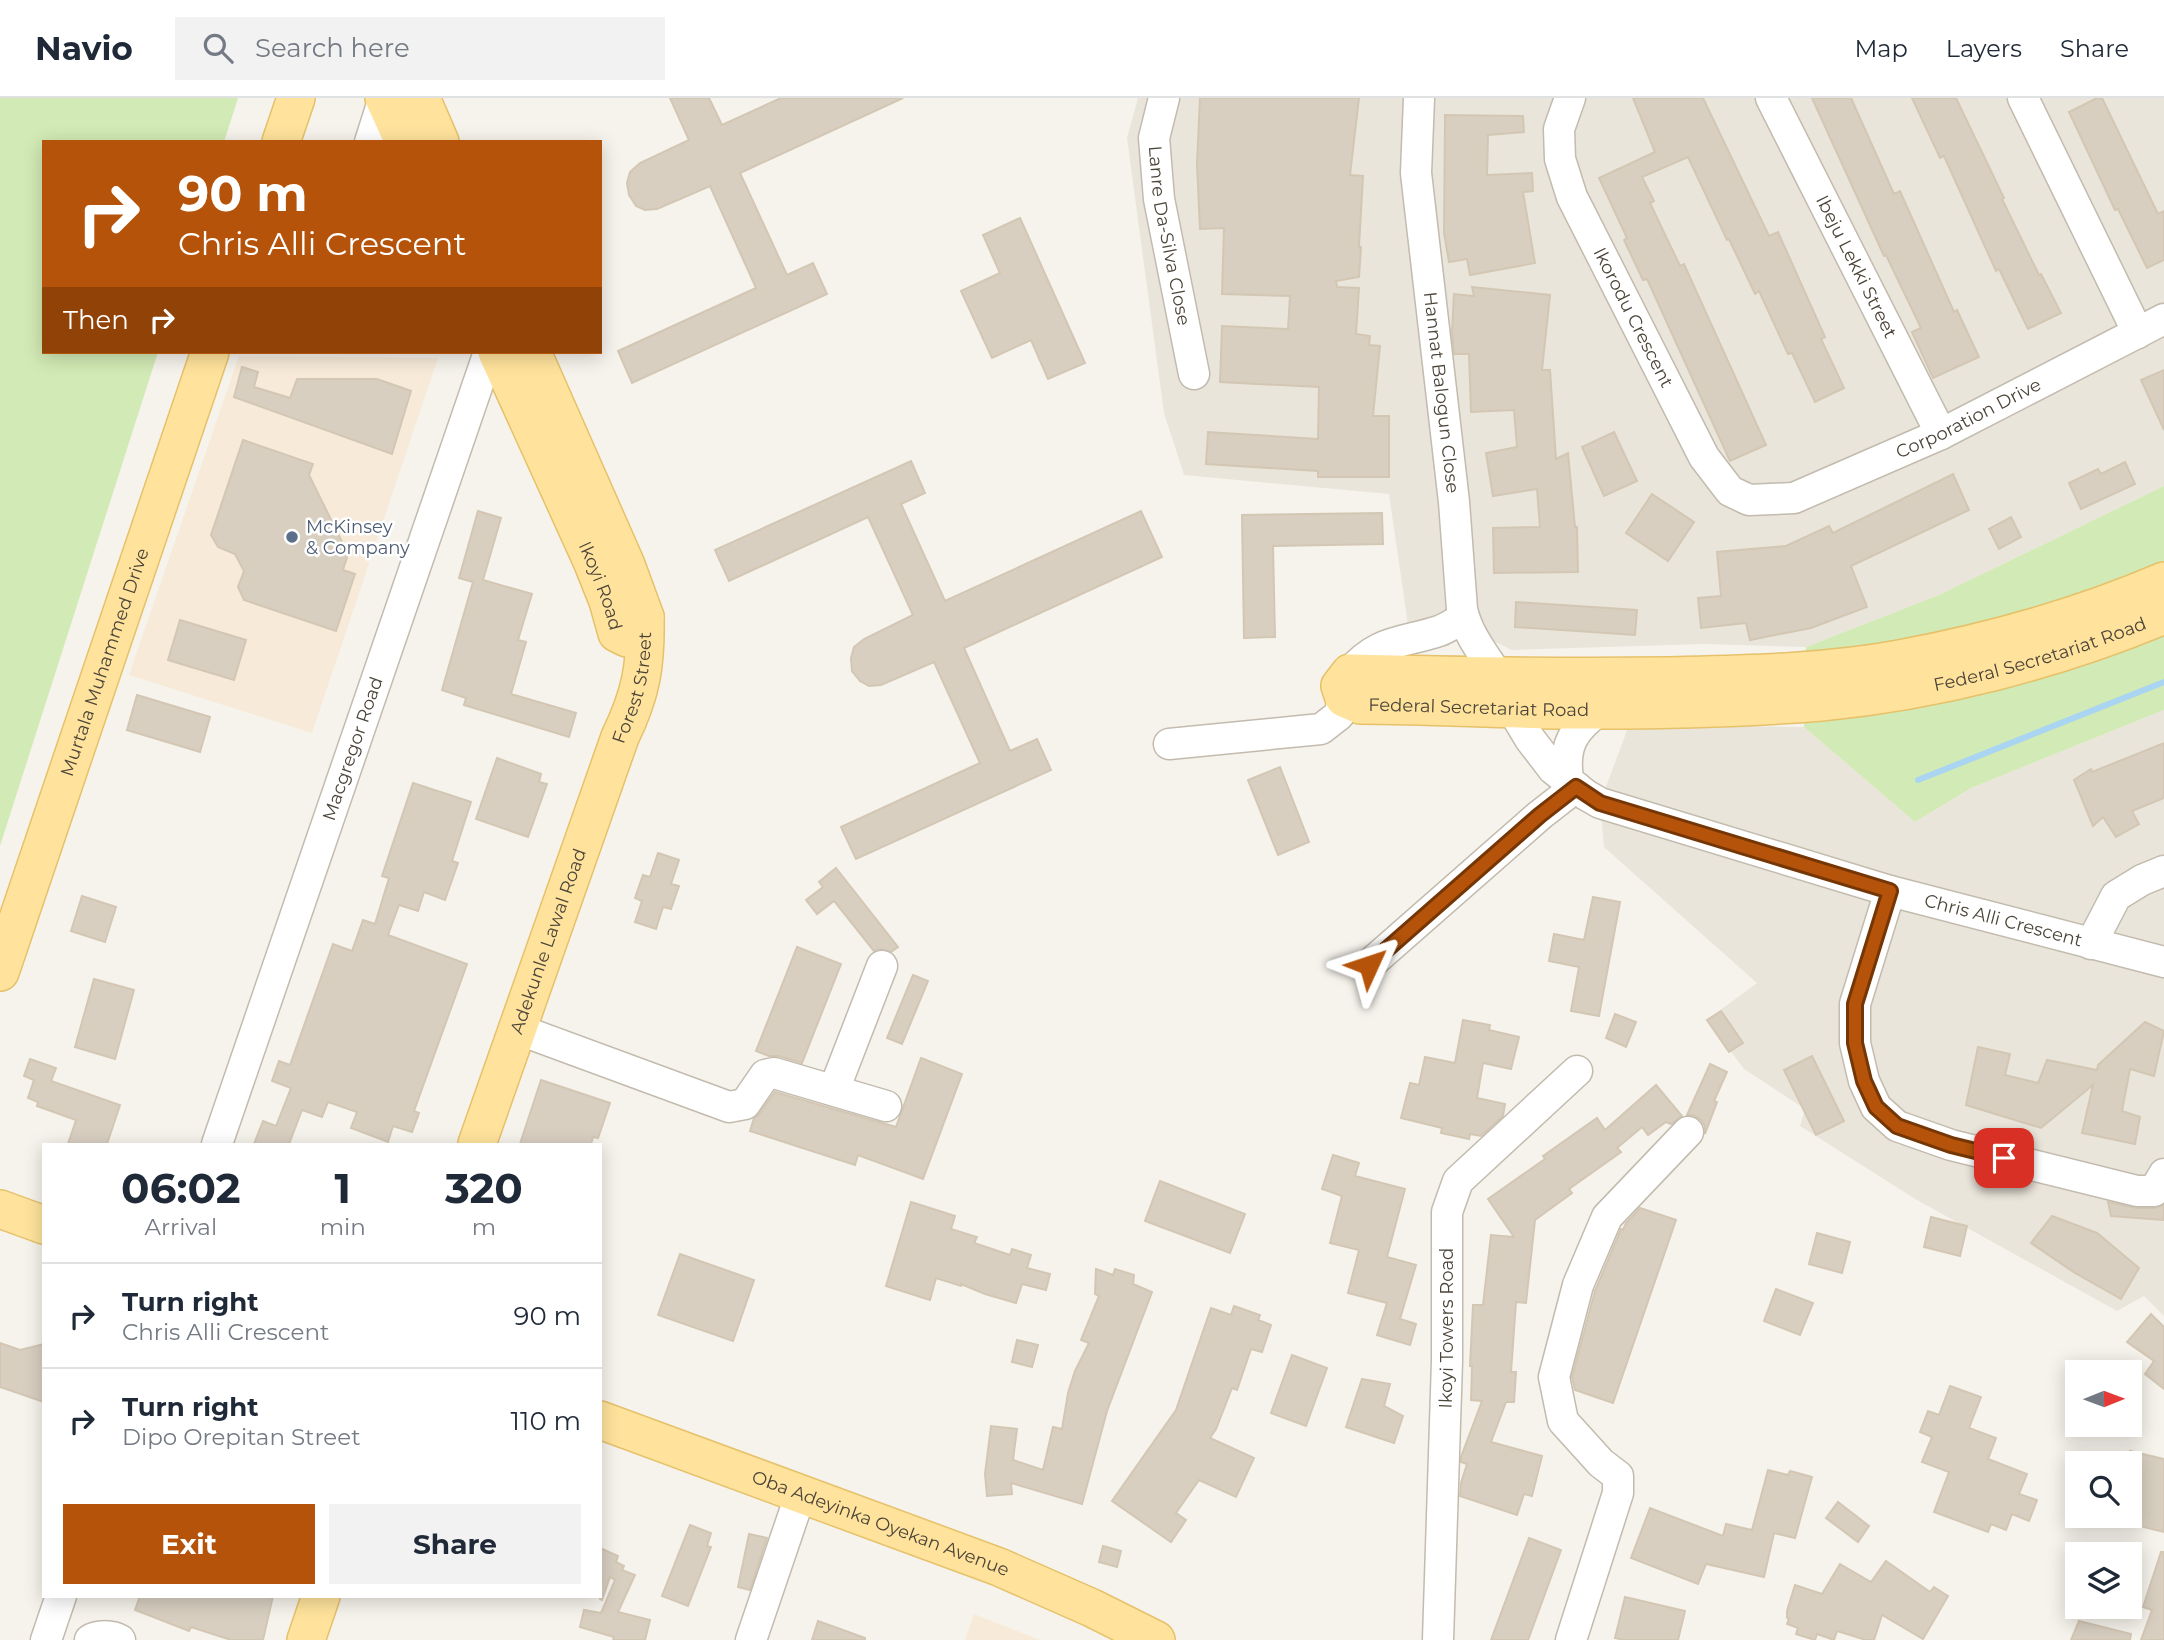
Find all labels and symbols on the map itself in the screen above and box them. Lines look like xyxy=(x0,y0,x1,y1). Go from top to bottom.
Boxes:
street label: Lanre Da-Silva Close xyxy=(1144,145,1195,327)
street label: Ibeju Lekki Street xyxy=(1811,192,1902,342)
street label: Ikorodu Crescent xyxy=(1588,244,1678,391)
street label: Hannat Balogun Close xyxy=(1419,291,1464,494)
street label: Corporation Drive xyxy=(1893,373,2045,463)
place label: McKinsey & Company xyxy=(306,516,410,559)
marker: McKinsey & Company xyxy=(284,529,300,545)
street label: Ikoyi Road xyxy=(574,538,627,633)
street label: Murtala Muhammed Drive xyxy=(56,545,154,779)
street label: Federal Secretariat Road xyxy=(1932,612,2149,696)
street label: Forest Street xyxy=(608,632,656,746)
street label: Macgregor Road xyxy=(318,674,388,824)
street label: Federal Secretariat Road xyxy=(1368,694,1589,721)
street label: Adekunle Lawal Road xyxy=(506,845,591,1037)
street label: Chris Alli Crescent xyxy=(1922,889,2085,951)
position arrow xyxy=(1332,928,1406,1002)
pin xyxy=(1974,1128,2034,1188)
street label: Ikoyi Towers Road xyxy=(1434,1248,1458,1409)
north arrow xyxy=(2065,1360,2142,1437)
street label: Oba Adeyinka Oyekan Avenue xyxy=(749,1466,1013,1581)

